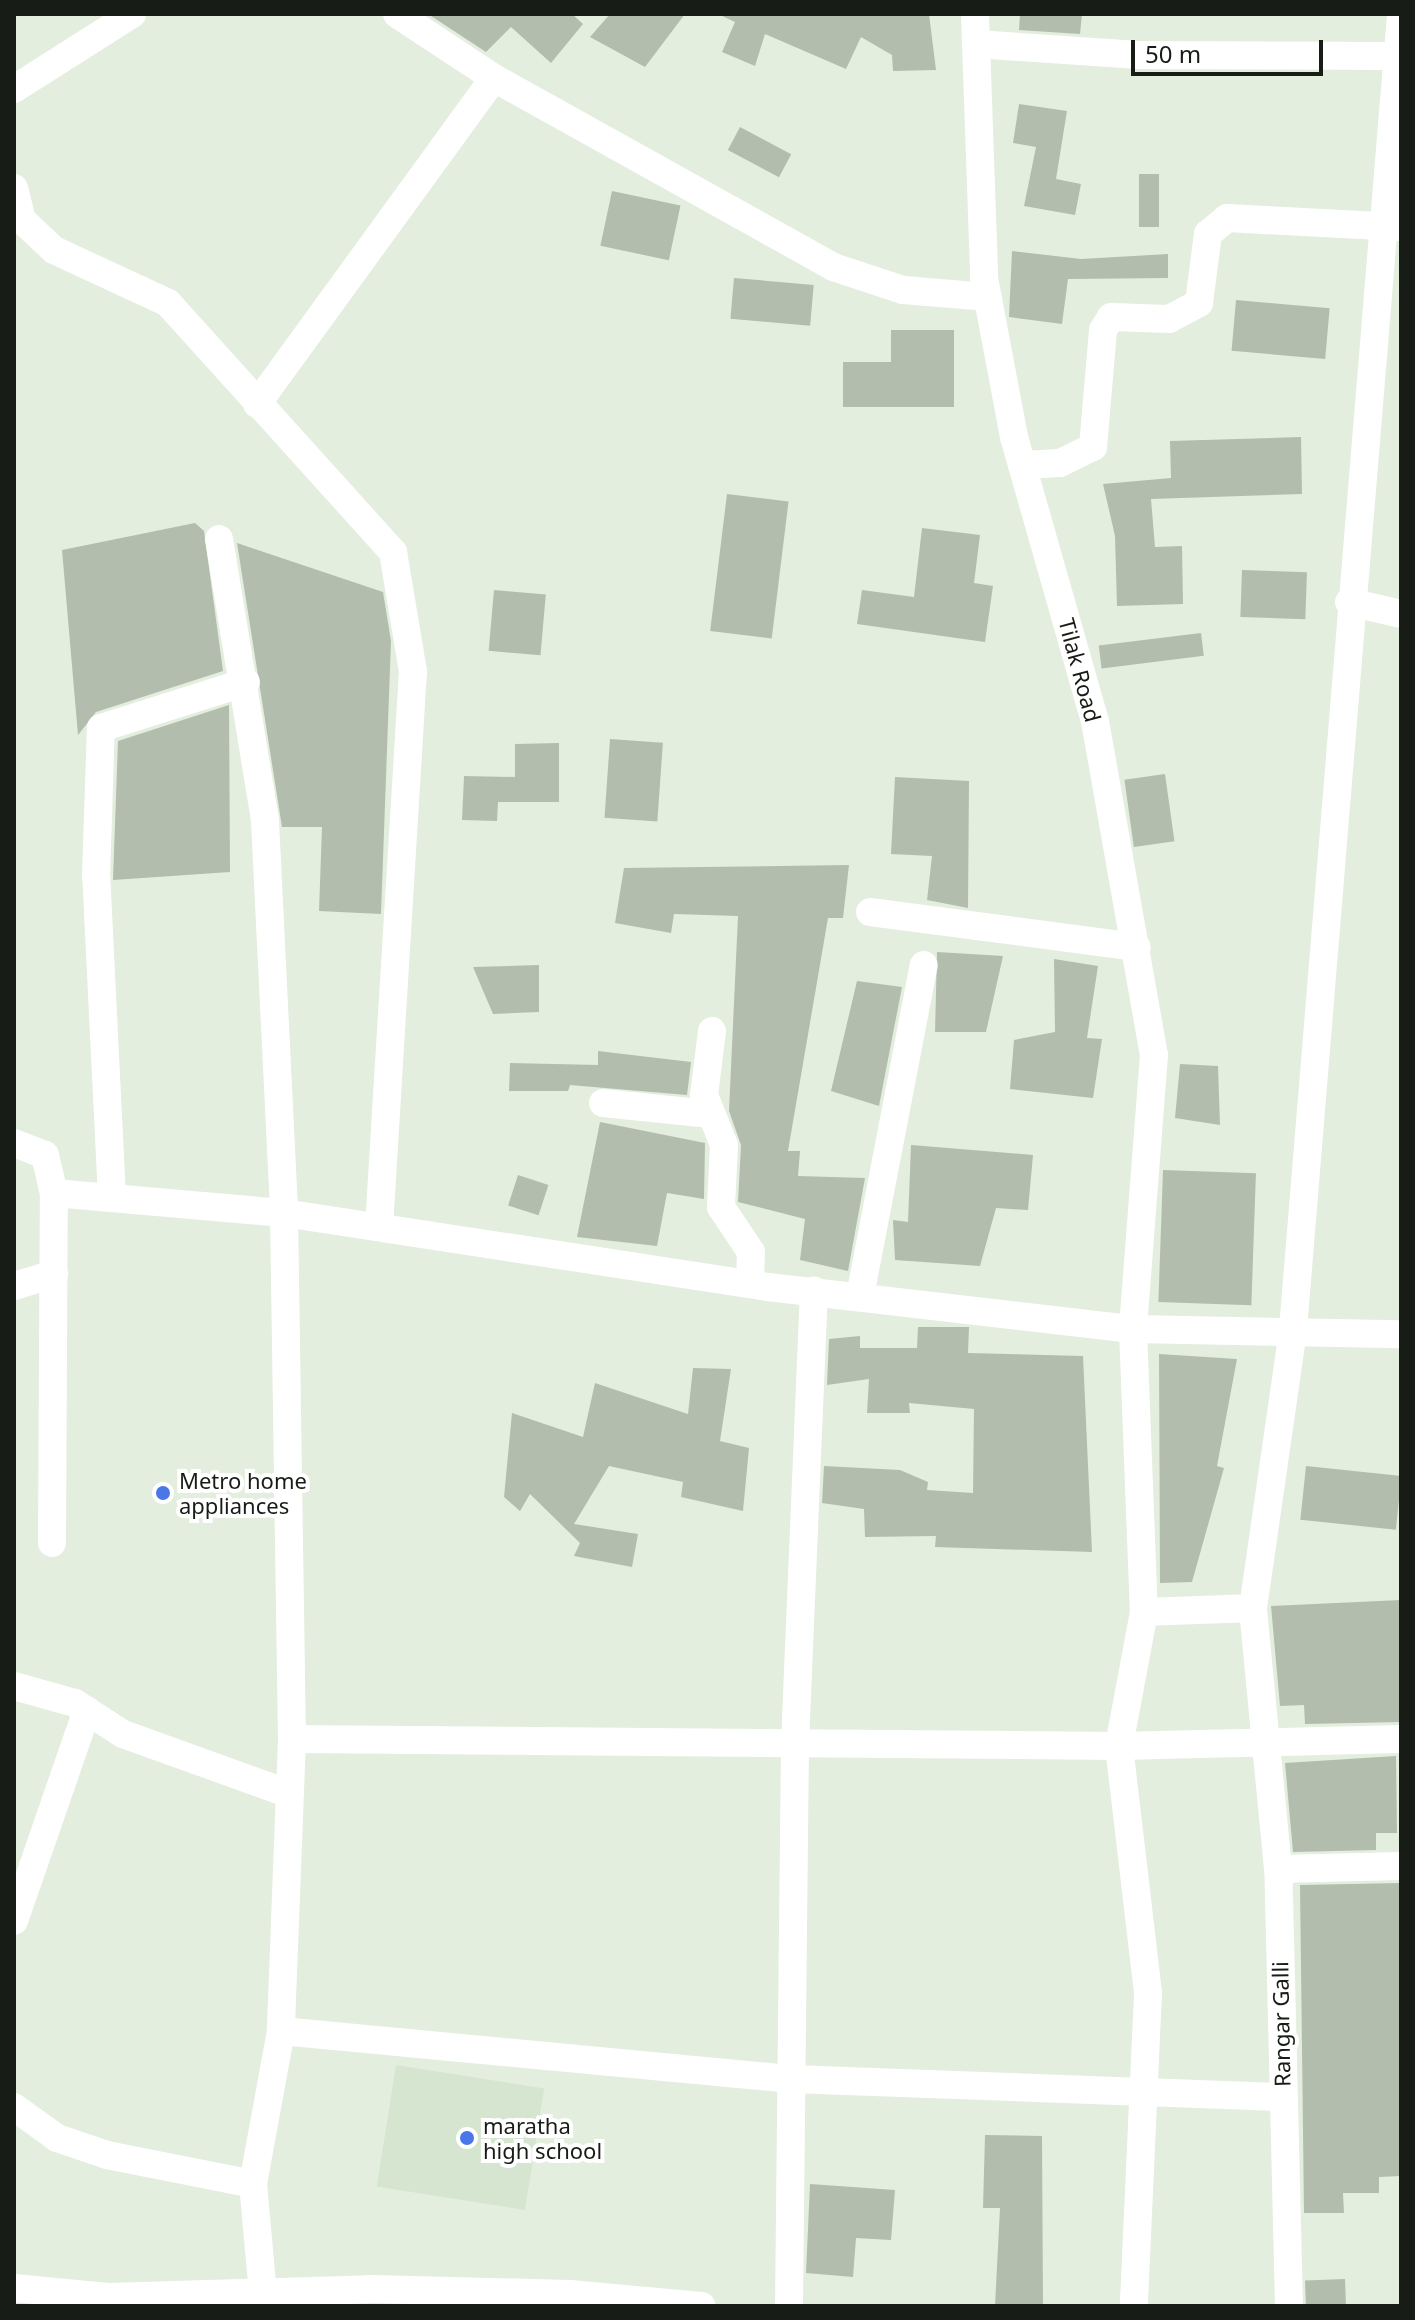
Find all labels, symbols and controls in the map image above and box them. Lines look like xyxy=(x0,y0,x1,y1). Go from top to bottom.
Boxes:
scale bar xyxy=(1135,24,1327,74)
text: 50 m xyxy=(1145,37,1201,70)
street label: Tilak Road xyxy=(1053,615,1107,725)
place label: Metro home appliances xyxy=(179,1467,307,1518)
marker: Metro home appliances xyxy=(154,1484,172,1502)
street label: Rangar Galli xyxy=(1267,1961,1295,2087)
place label: maratha high school xyxy=(483,2112,602,2164)
marker: maratha high school xyxy=(458,2129,476,2147)

